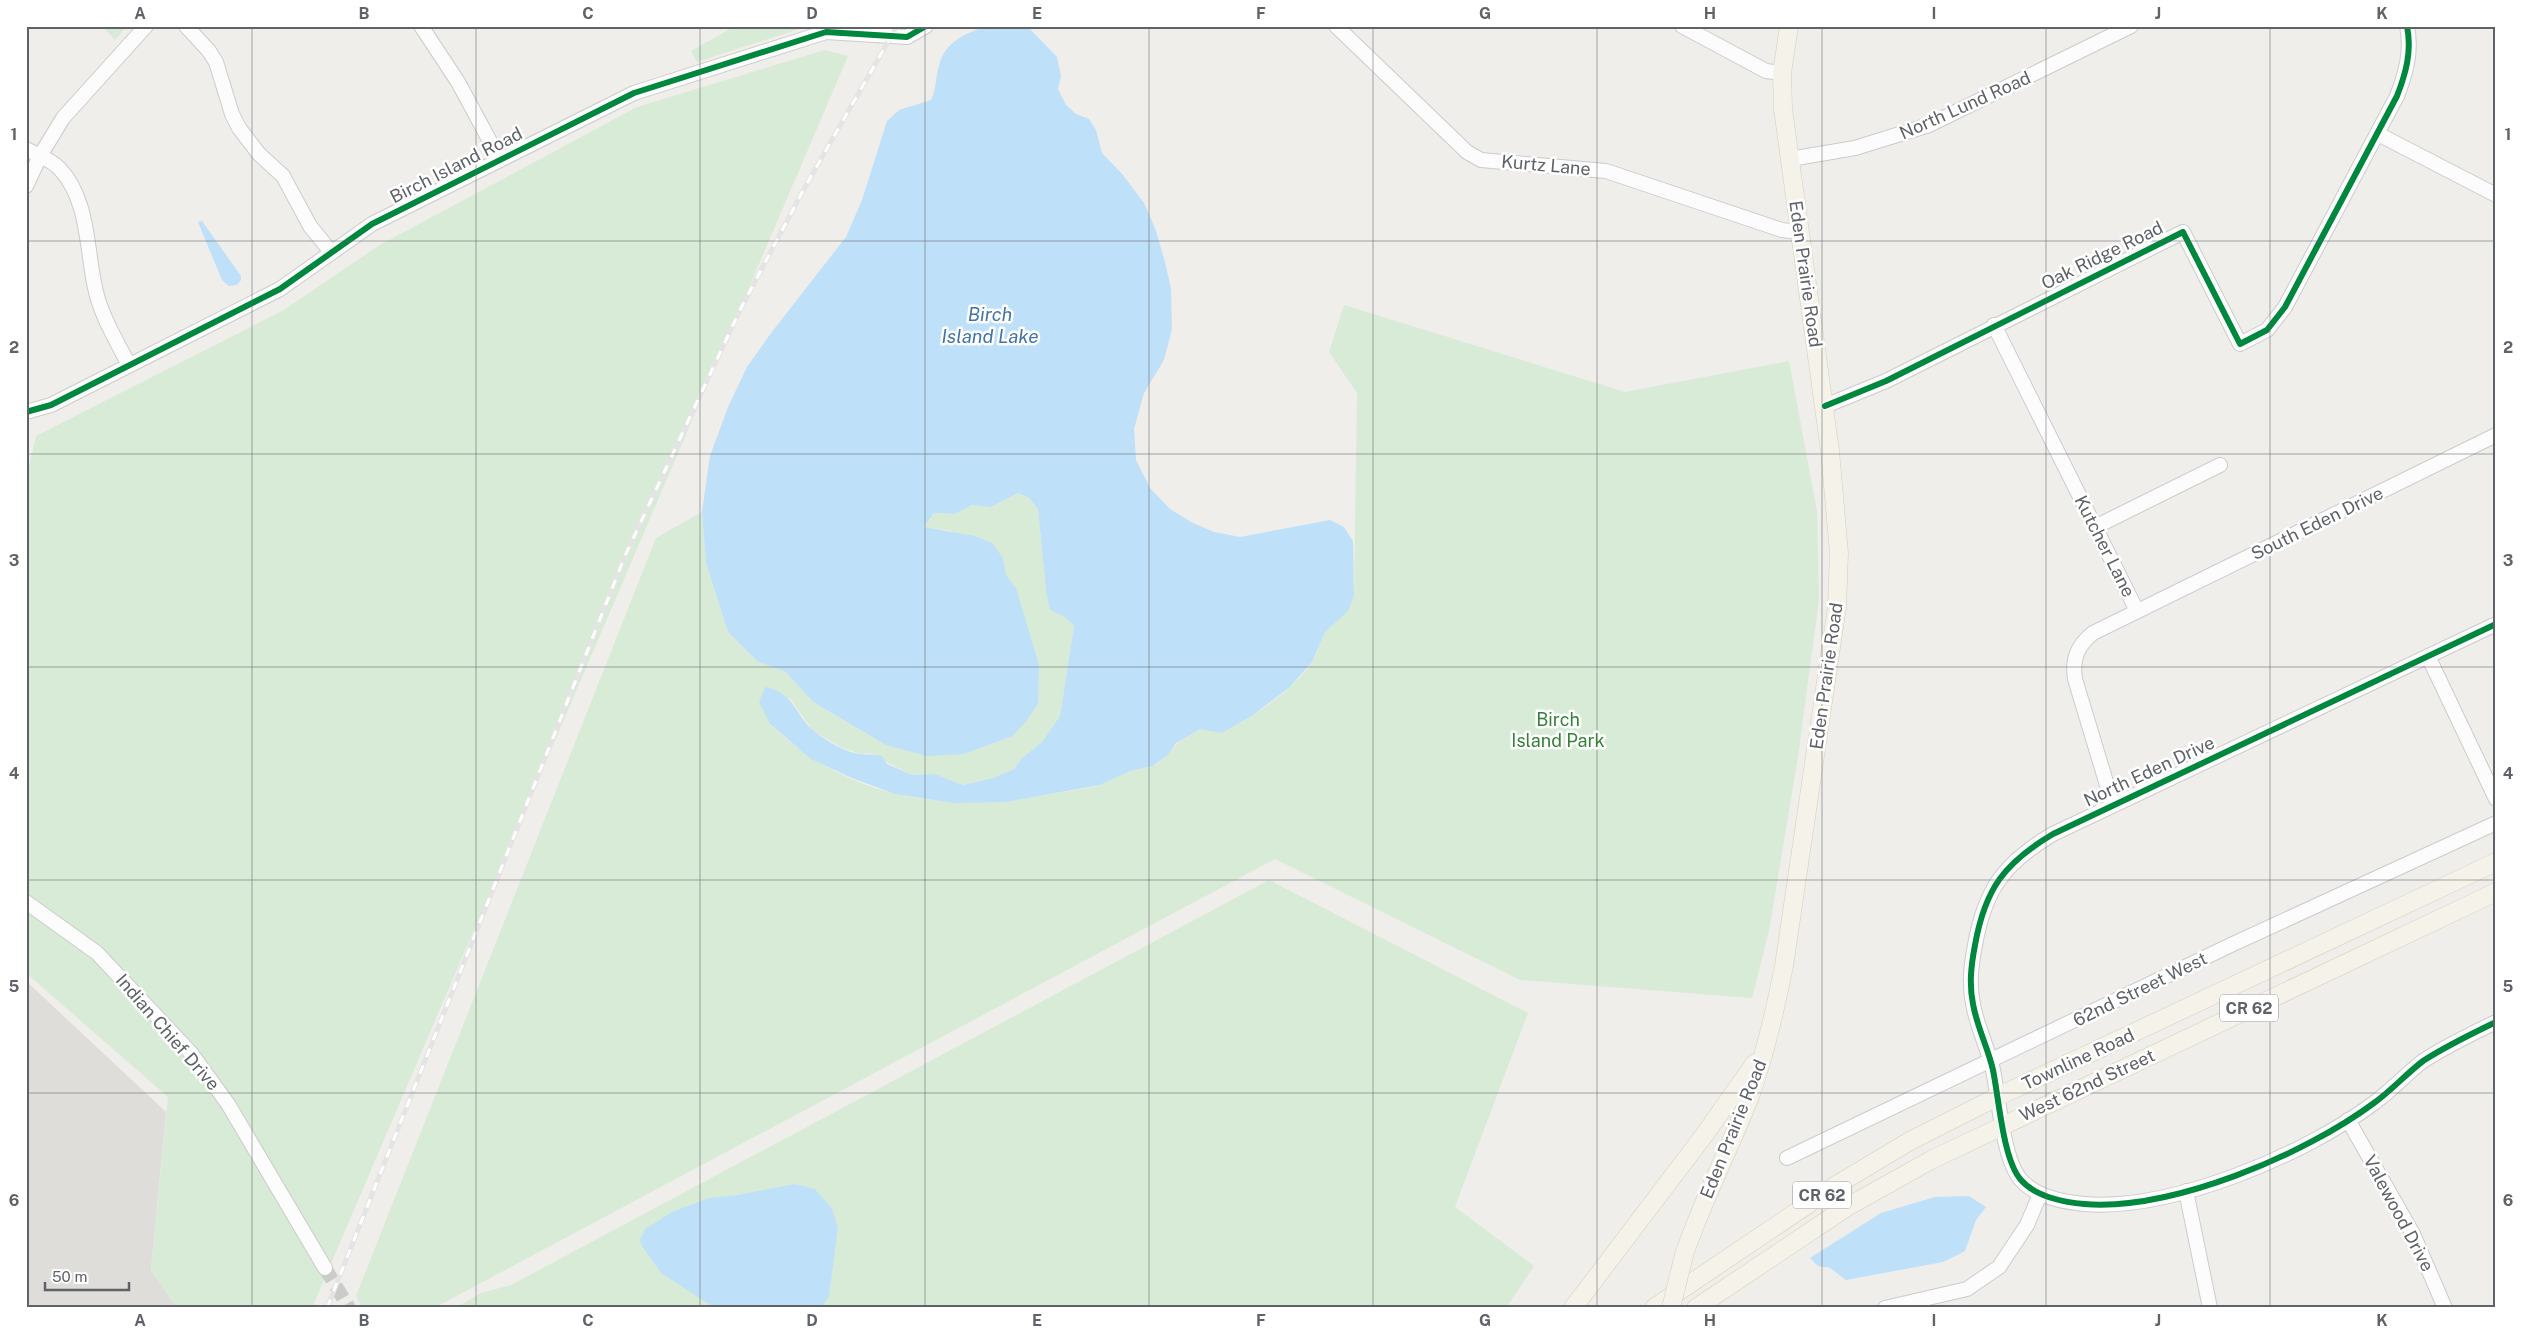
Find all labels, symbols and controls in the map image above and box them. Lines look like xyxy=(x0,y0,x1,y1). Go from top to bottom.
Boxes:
text: A xyxy=(134,4,146,23)
text: B xyxy=(359,4,370,23)
text: C xyxy=(582,4,594,23)
text: D xyxy=(806,4,818,23)
text: E xyxy=(1032,4,1042,23)
text: F xyxy=(1256,4,1266,23)
text: G xyxy=(1479,4,1491,23)
text: H xyxy=(1704,4,1716,23)
text: I xyxy=(1932,4,1936,23)
text: J xyxy=(2155,4,2161,23)
text: K xyxy=(2376,4,2388,23)
street label: North Lund Road xyxy=(1896,67,2034,143)
street label: Birch Island Road xyxy=(386,123,526,207)
text: 1 xyxy=(11,125,17,144)
text: 1 xyxy=(2505,125,2511,144)
street label: Kurtz Lane xyxy=(1500,151,1592,179)
street label: Eden Prairie Road xyxy=(1785,199,1827,349)
street label: Oak Ridge Road xyxy=(2038,216,2166,294)
water label: Birch Island Lake xyxy=(941,303,1039,347)
text: 2 xyxy=(9,338,19,357)
text: 2 xyxy=(2503,338,2513,357)
street label: South Eden Drive xyxy=(2248,482,2386,564)
street label: Kutcher Lane xyxy=(2070,492,2140,600)
text: 3 xyxy=(9,551,19,570)
text: 3 xyxy=(2503,551,2513,570)
street label: Eden Prairie Road xyxy=(1805,601,1847,751)
park label: Birch Island Park xyxy=(1511,709,1605,751)
street label: North Eden Drive xyxy=(2080,731,2218,811)
text: 4 xyxy=(9,764,20,783)
text: 4 xyxy=(2503,764,2514,783)
street label: 62nd Street West xyxy=(2070,947,2210,1031)
street label: Indian Chief Drive xyxy=(112,970,224,1094)
text: 5 xyxy=(9,977,20,996)
text: 5 xyxy=(2503,977,2514,996)
road number: CR 62 xyxy=(2220,994,2278,1021)
street label: Townline Road xyxy=(2019,1024,2137,1094)
street label: West 62nd Street xyxy=(2016,1044,2158,1126)
street label: Eden Prairie Road xyxy=(1696,1056,1770,1202)
street label: Valewood Drive xyxy=(2360,1151,2438,1275)
road number: CR 62 xyxy=(1793,1182,1851,1208)
text: 6 xyxy=(9,1191,19,1210)
text: 6 xyxy=(2503,1191,2513,1210)
scale bar xyxy=(45,1259,129,1291)
text: 50 m xyxy=(52,1268,87,1285)
text: A xyxy=(134,1311,146,1330)
text: B xyxy=(359,1311,370,1330)
text: C xyxy=(582,1311,594,1330)
text: D xyxy=(806,1311,818,1330)
text: E xyxy=(1032,1311,1042,1330)
text: F xyxy=(1256,1311,1266,1330)
text: G xyxy=(1479,1311,1491,1330)
text: H xyxy=(1704,1311,1716,1330)
text: I xyxy=(1932,1311,1936,1330)
text: J xyxy=(2155,1311,2161,1330)
text: K xyxy=(2376,1311,2388,1330)

